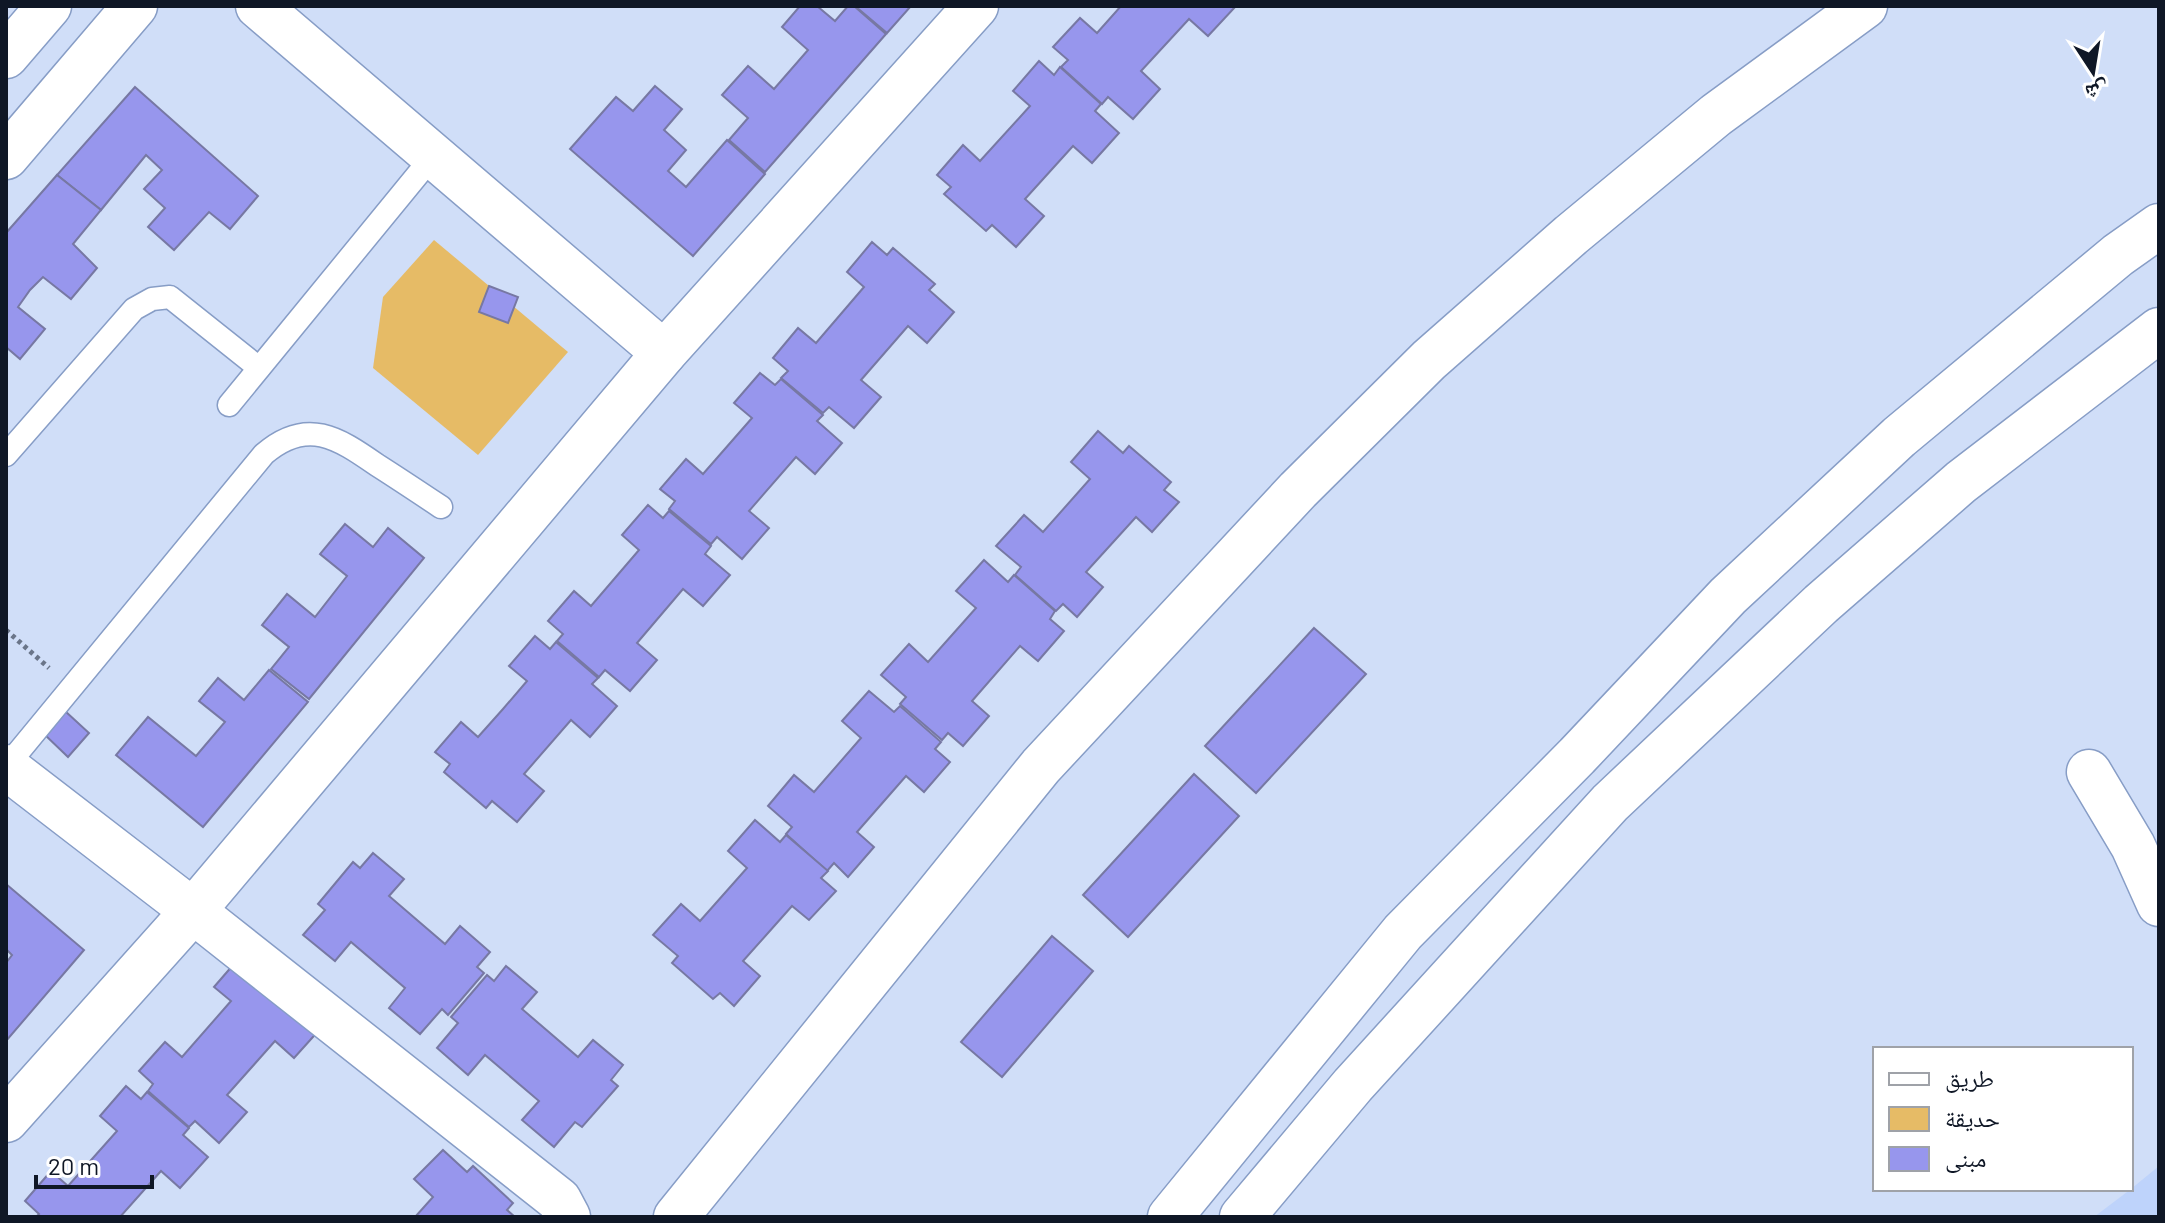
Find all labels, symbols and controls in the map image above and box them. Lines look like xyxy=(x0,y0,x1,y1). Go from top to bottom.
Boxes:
north arrow xyxy=(2053,32,2133,112)
text: ش xyxy=(2083,75,2111,108)
legend xyxy=(1873,1047,2133,1191)
text: طريق xyxy=(1945,1063,1994,1093)
text: حديقة xyxy=(1945,1103,2000,1132)
scale bar xyxy=(36,1139,152,1189)
text: مبنى xyxy=(1945,1143,1986,1173)
text: 20 m xyxy=(48,1151,99,1180)

